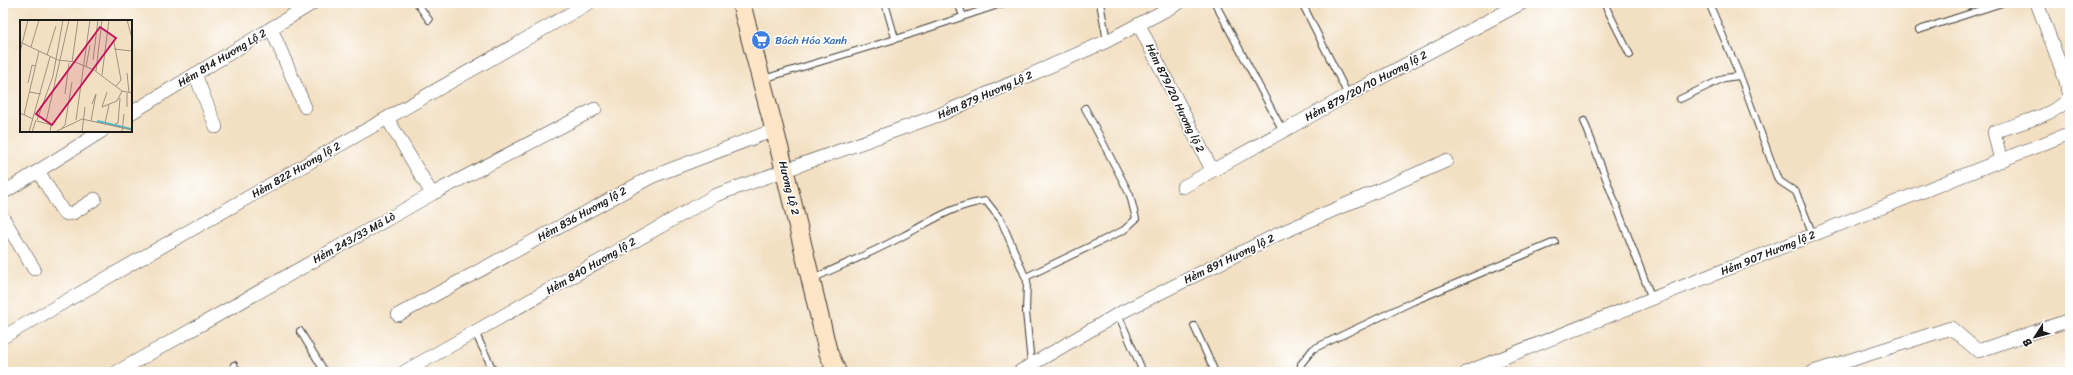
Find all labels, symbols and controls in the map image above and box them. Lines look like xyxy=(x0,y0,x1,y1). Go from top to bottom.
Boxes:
inset map xyxy=(20,20,132,132)
street label: Hẻm 814 Hương Lộ 2 xyxy=(174,23,271,92)
supermarket icon: Bách Hóa Xanh xyxy=(750,29,772,51)
place label: Bách Hóa Xanh xyxy=(775,31,847,50)
street label: Hẻm 879/20 Hương lộ 2 xyxy=(1140,40,1210,156)
street label: Hẻm 879/20/10 Hương lộ 2 xyxy=(1301,45,1431,126)
street label: Hẻm 879 Hương Lộ 2 xyxy=(934,65,1036,125)
street label: Hẻm 822 Hương lộ 2 xyxy=(248,136,345,203)
street label: Hương Lộ 2 xyxy=(773,159,805,218)
street label: Hẻm 836 Hương lộ 2 xyxy=(534,181,631,247)
street label: Hẻm 243/33 Mã Lò xyxy=(309,207,399,269)
street label: Hẻm 907 Hương lộ 2 xyxy=(1718,225,1819,281)
street label: Hẻm 891 Hương lộ 2 xyxy=(1180,228,1278,289)
street label: Hẻm 840 Hương lộ 2 xyxy=(542,232,640,300)
north arrow xyxy=(2015,317,2055,357)
text: B xyxy=(2018,334,2037,351)

